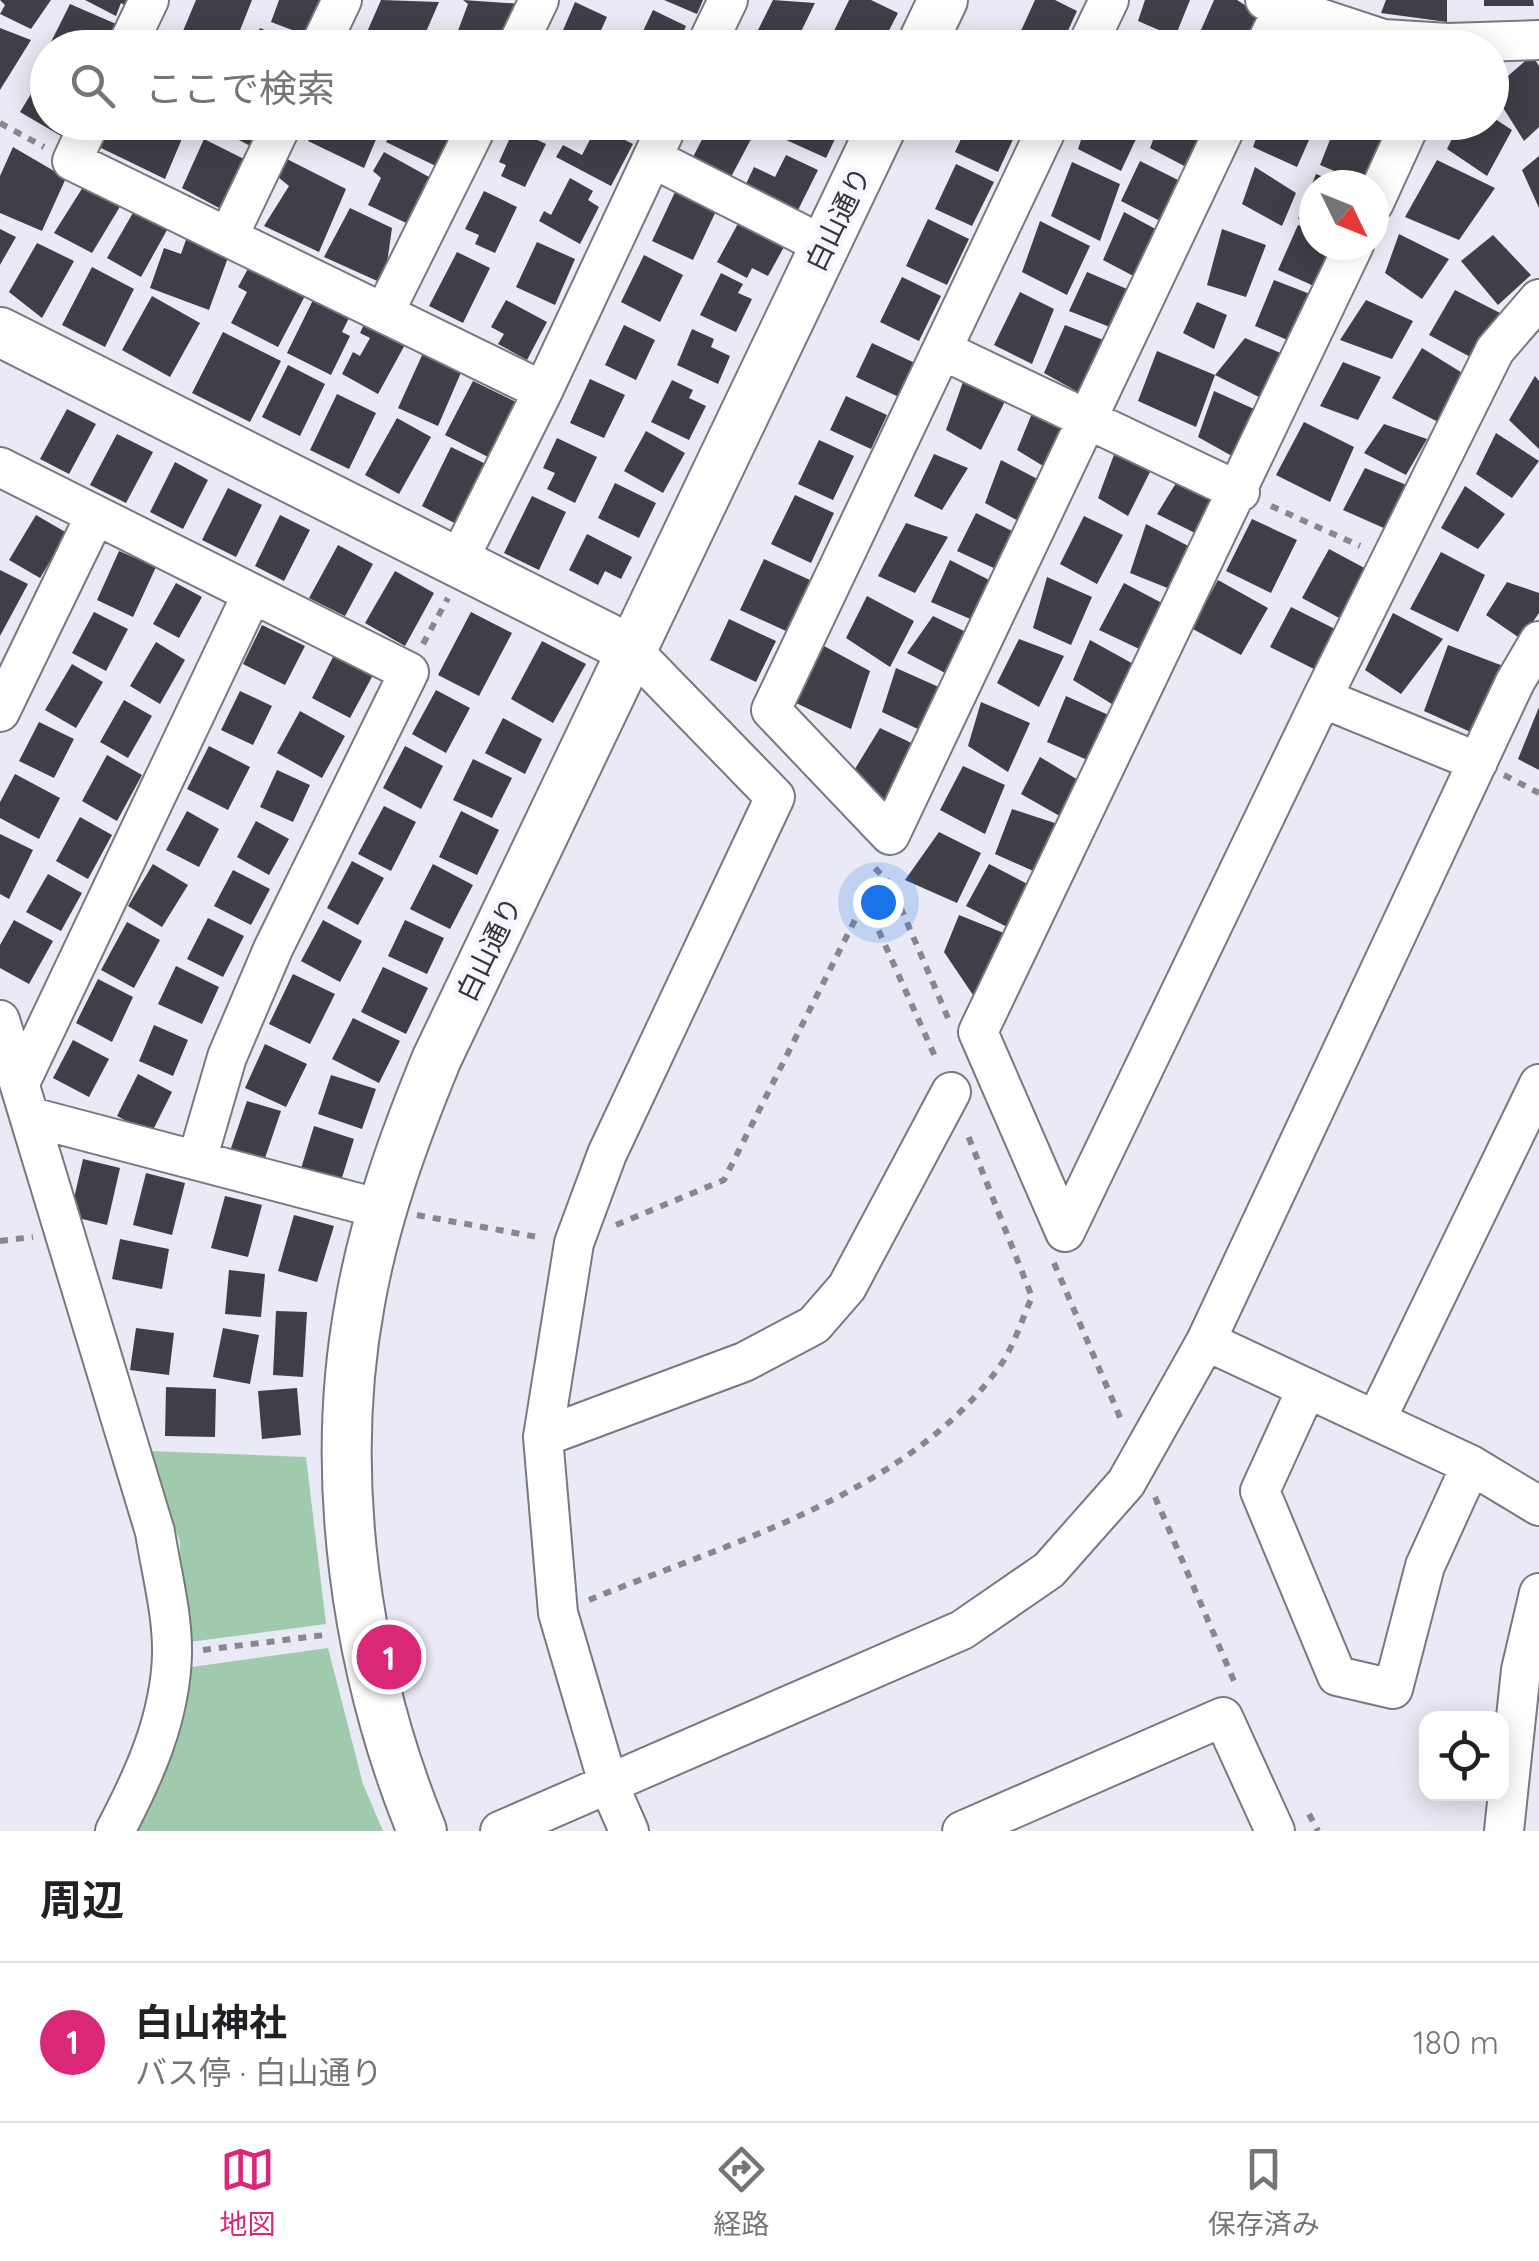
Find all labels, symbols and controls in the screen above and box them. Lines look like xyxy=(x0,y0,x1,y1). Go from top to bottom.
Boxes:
search box xyxy=(30,30,1509,140)
icon: search xyxy=(65,58,120,113)
text: ここで検索 xyxy=(145,64,335,112)
street label: 白山通り xyxy=(797,161,878,277)
north arrow xyxy=(1299,170,1389,260)
your location xyxy=(853,877,904,928)
street label: 白山通り xyxy=(448,891,529,1007)
pin: 1 xyxy=(356,1620,422,1694)
map controls xyxy=(1419,1711,1509,1801)
button: locate xyxy=(1419,1711,1509,1801)
text: 周辺 xyxy=(40,1873,124,1926)
text: 白山神社 xyxy=(135,1998,287,2046)
text: 1 xyxy=(66,2022,79,2062)
text: 180 m xyxy=(1413,2022,1499,2062)
text: バス停 · 白山通り xyxy=(135,2052,383,2092)
tab: 地図 xyxy=(219,2142,275,2242)
tab: 経路 xyxy=(713,2142,770,2242)
tab: 保存済み xyxy=(1208,2142,1320,2242)

